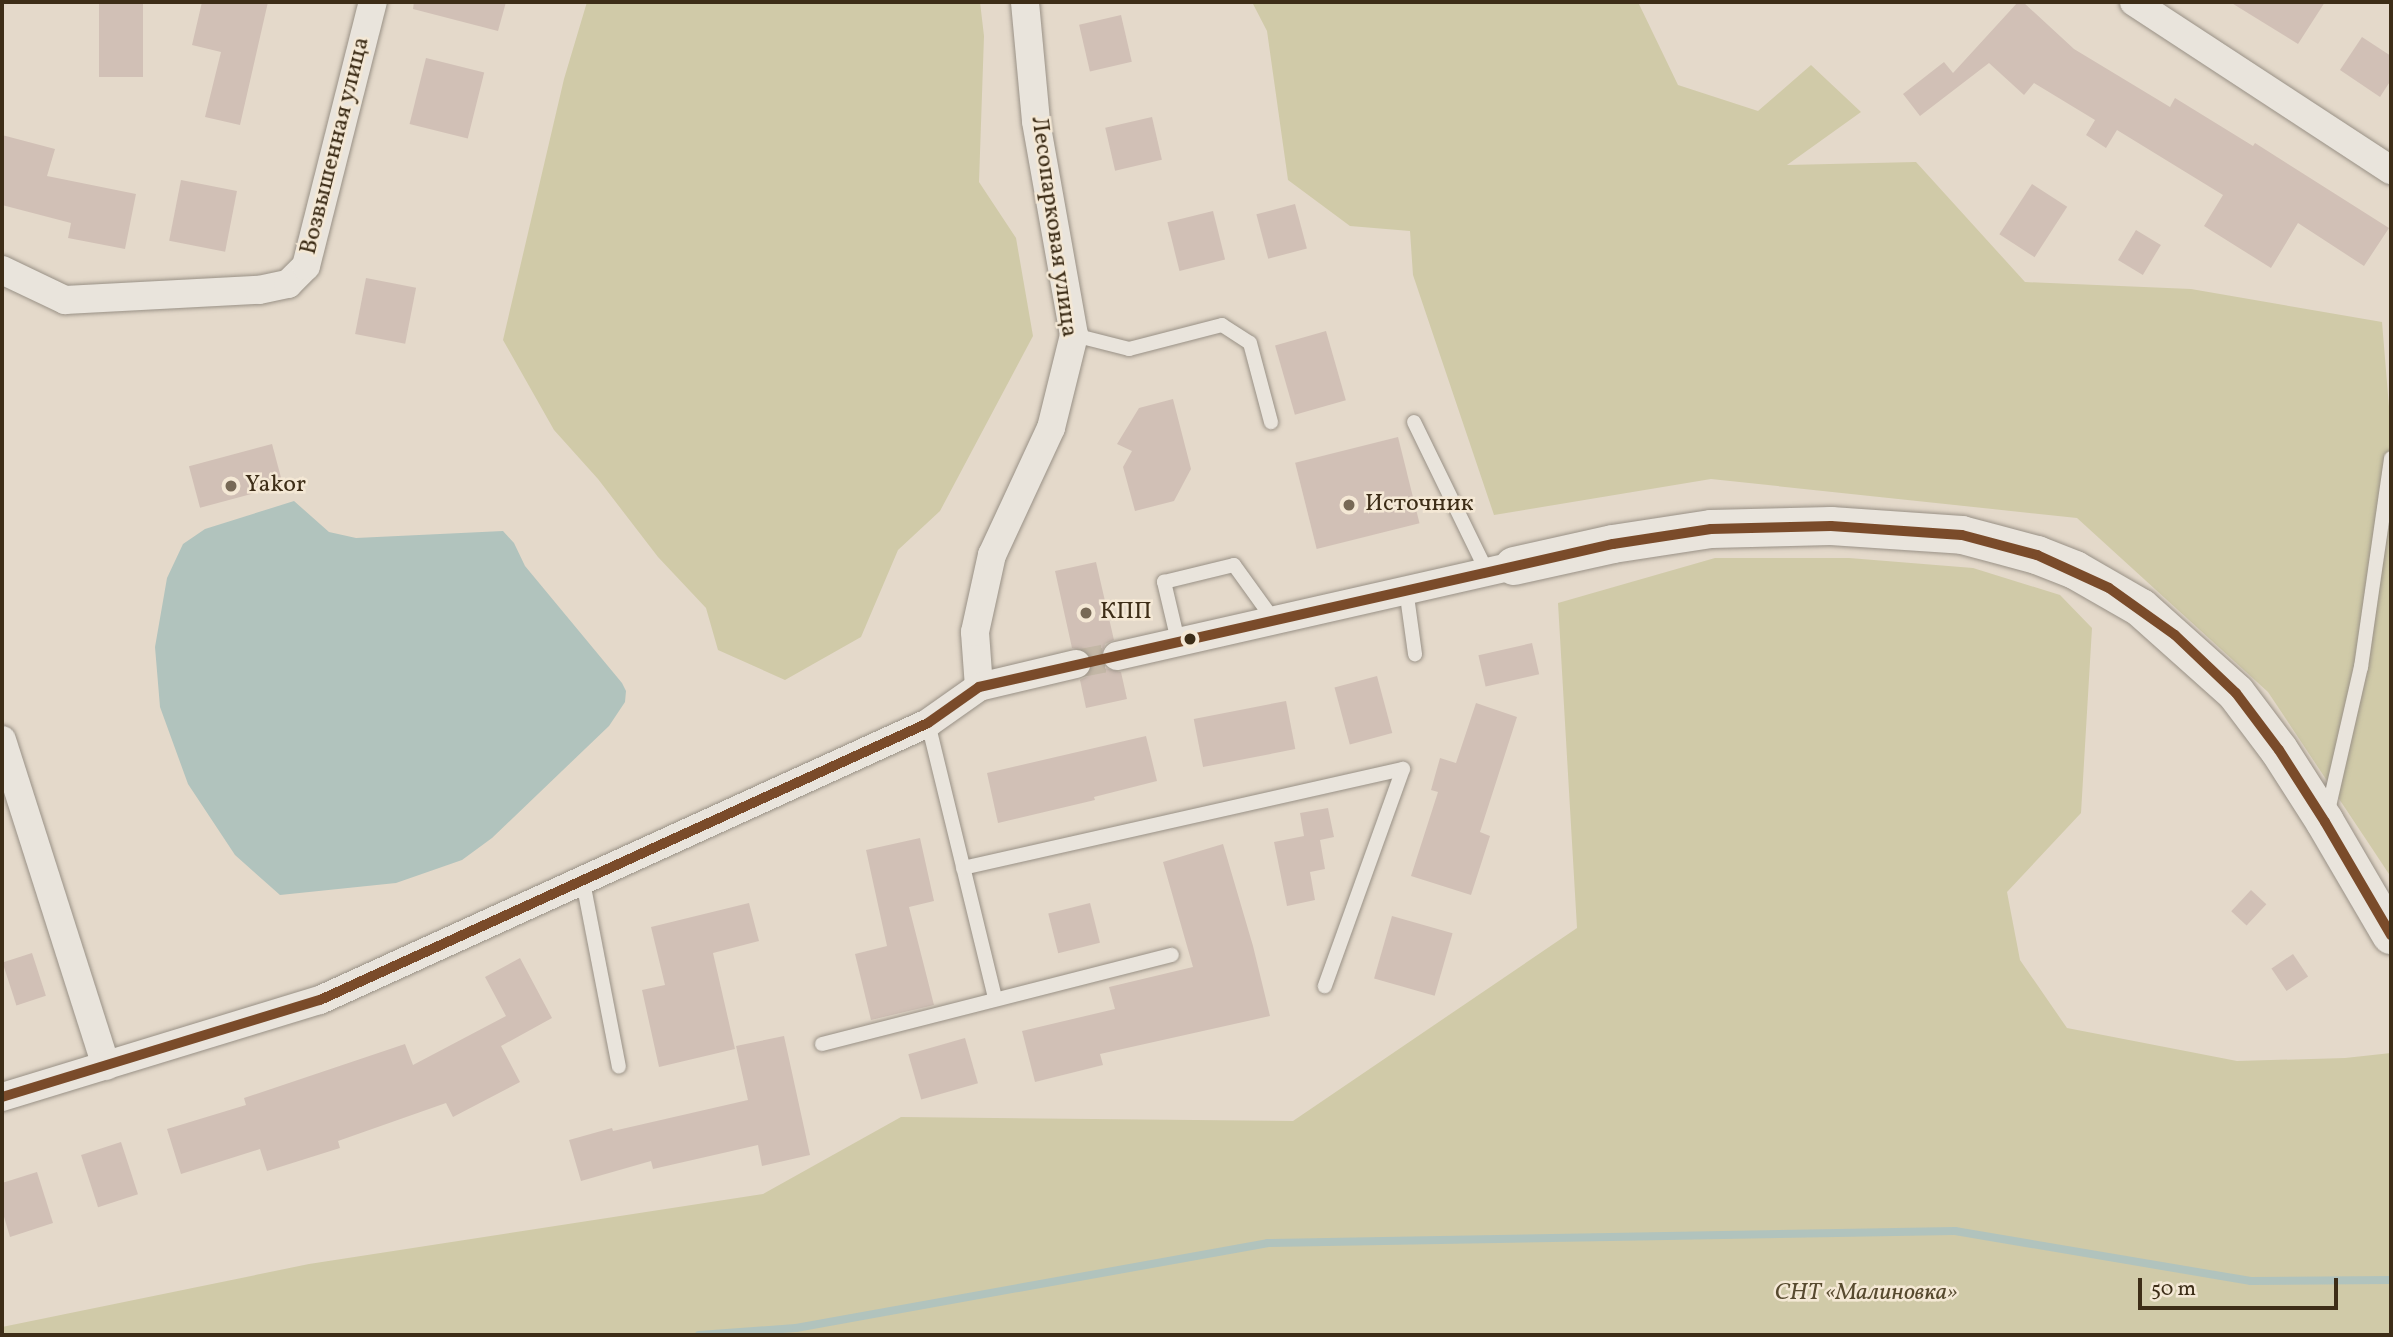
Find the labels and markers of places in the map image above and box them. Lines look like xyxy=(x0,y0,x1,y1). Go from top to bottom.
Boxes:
place label: Yakor xyxy=(245,472,306,500)
marker: Yakor xyxy=(223,478,239,494)
place label: Источник xyxy=(1365,491,1474,519)
marker: Источник xyxy=(1339,495,1359,515)
place label: КПП xyxy=(1100,599,1152,627)
marker: КПП xyxy=(1078,605,1094,621)
unlabelled marker xyxy=(1183,632,1197,646)

